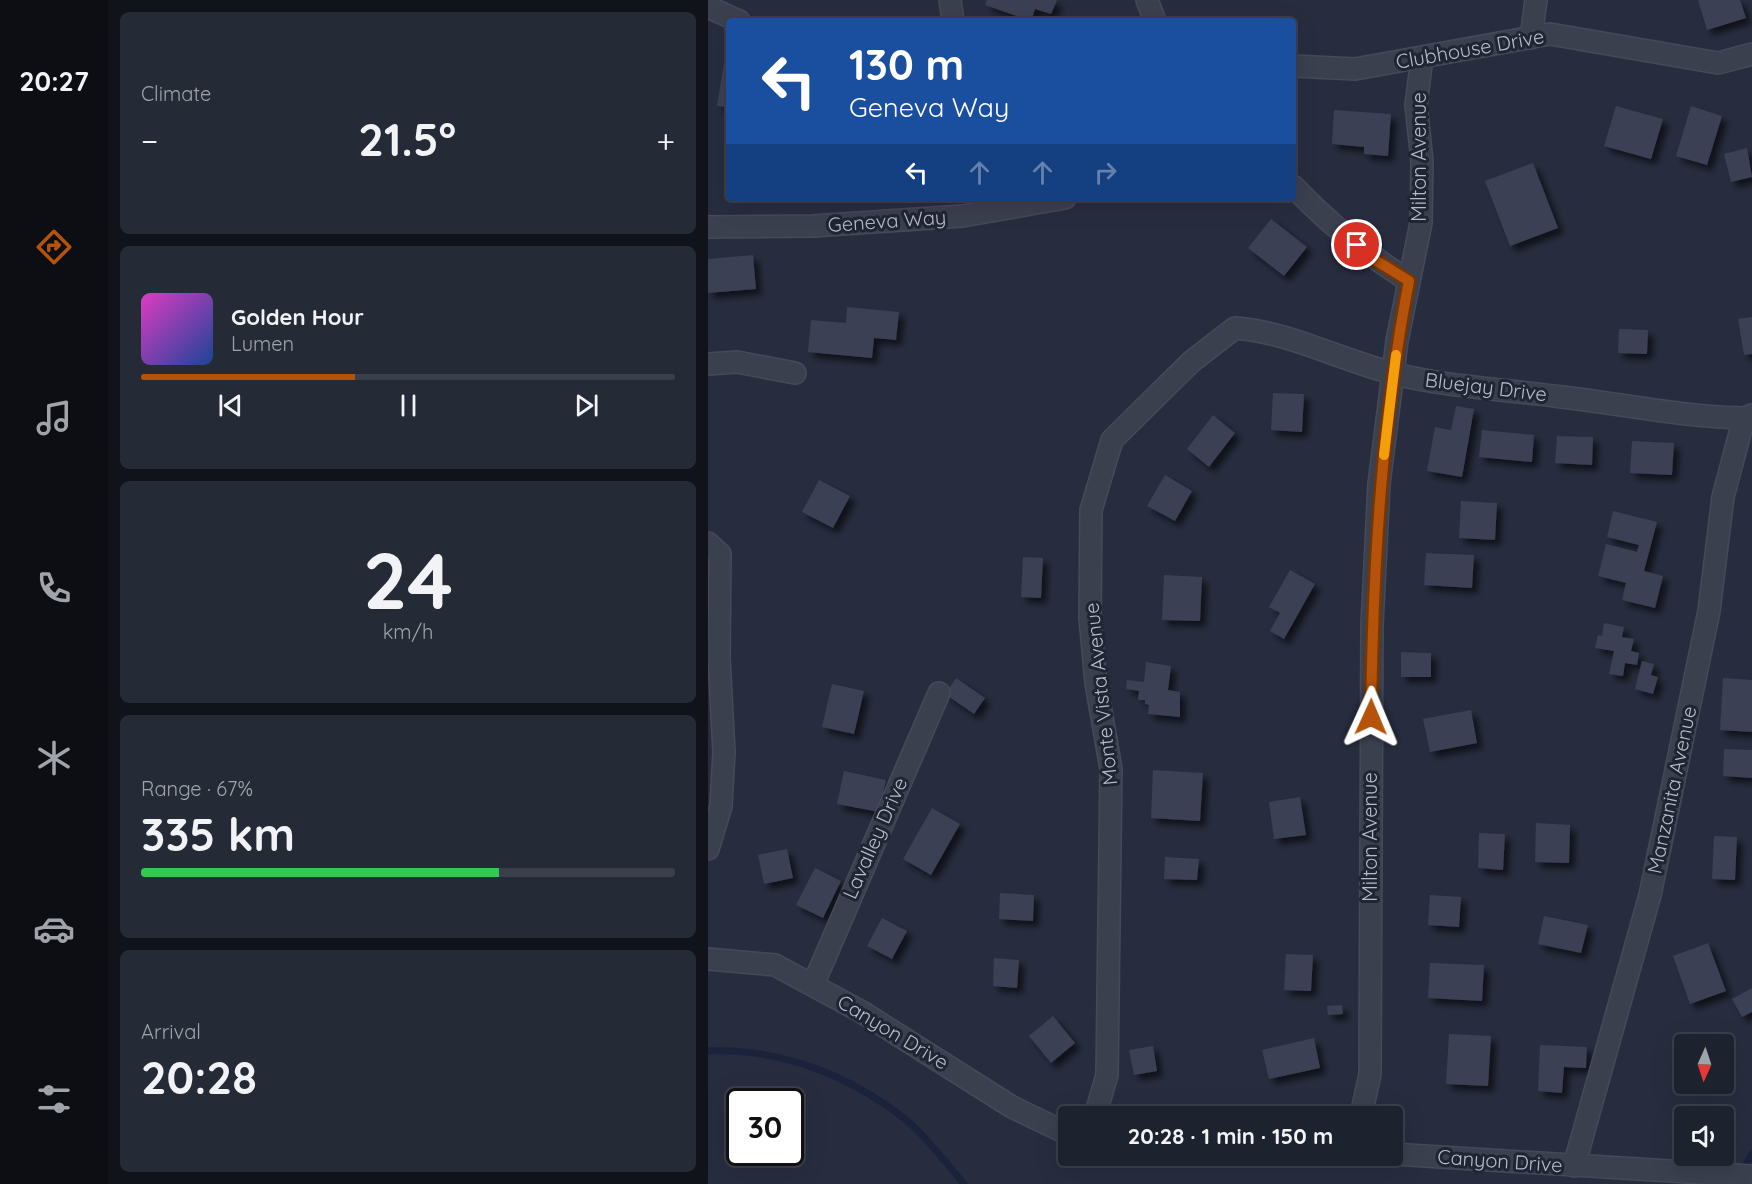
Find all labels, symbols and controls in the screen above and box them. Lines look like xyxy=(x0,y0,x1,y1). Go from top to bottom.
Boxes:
street label: Clubhouse Drive xyxy=(1394,23,1546,74)
text: 130 m xyxy=(849,38,964,91)
icon: left xyxy=(750,42,828,120)
text: 20:27 xyxy=(19,64,89,98)
text: Climate xyxy=(141,81,211,106)
text: Geneva Way xyxy=(849,90,1009,124)
street label: Milton Avenue xyxy=(1406,92,1431,222)
text: 21.5° xyxy=(358,111,456,167)
text: − xyxy=(141,120,158,161)
text: + xyxy=(656,120,675,161)
icon: left xyxy=(900,156,933,189)
icon: ahead xyxy=(963,156,996,189)
icon: ahead xyxy=(1026,156,1059,189)
icon: right xyxy=(1089,156,1122,189)
street label: Geneva Way xyxy=(827,204,947,237)
pin xyxy=(1331,219,1382,270)
icon: directions xyxy=(33,226,75,268)
icon: arrive xyxy=(1340,228,1373,261)
text: Golden Hour xyxy=(231,303,364,331)
text: Lumen xyxy=(231,331,294,356)
street label: Bluejay Drive xyxy=(1424,367,1548,406)
icon: previous xyxy=(214,389,247,422)
icon: pause xyxy=(392,389,425,422)
icon: next xyxy=(570,389,603,422)
icon: music xyxy=(33,397,75,439)
text: 24 xyxy=(363,531,453,629)
icon: phone xyxy=(33,567,75,609)
street label: Monte Vista Avenue xyxy=(1078,602,1123,787)
text: km/h xyxy=(383,619,433,644)
position arrow xyxy=(1339,685,1403,749)
street label: Manzanita Avenue xyxy=(1642,704,1701,876)
icon: climate xyxy=(33,737,75,779)
street label: Milton Avenue xyxy=(1357,772,1382,902)
street label: Lavalley Drive xyxy=(837,773,912,902)
text: Range · 67% xyxy=(141,776,253,801)
text: 335 km xyxy=(141,806,295,862)
icon: car xyxy=(33,908,75,950)
street label: Canyon Drive xyxy=(833,989,953,1075)
text: Arrival xyxy=(141,1019,201,1044)
north arrow xyxy=(1674,1034,1734,1094)
map controls xyxy=(1674,1034,1734,1166)
text: 20:28 xyxy=(141,1049,257,1105)
icon: filters xyxy=(33,1078,75,1120)
speed limit sign: 30 xyxy=(726,1088,804,1166)
button: sound xyxy=(1674,1106,1734,1166)
text: 20:28 · 1 min · 150 m xyxy=(1128,1122,1333,1150)
street label: Canyon Drive xyxy=(1437,1144,1563,1177)

